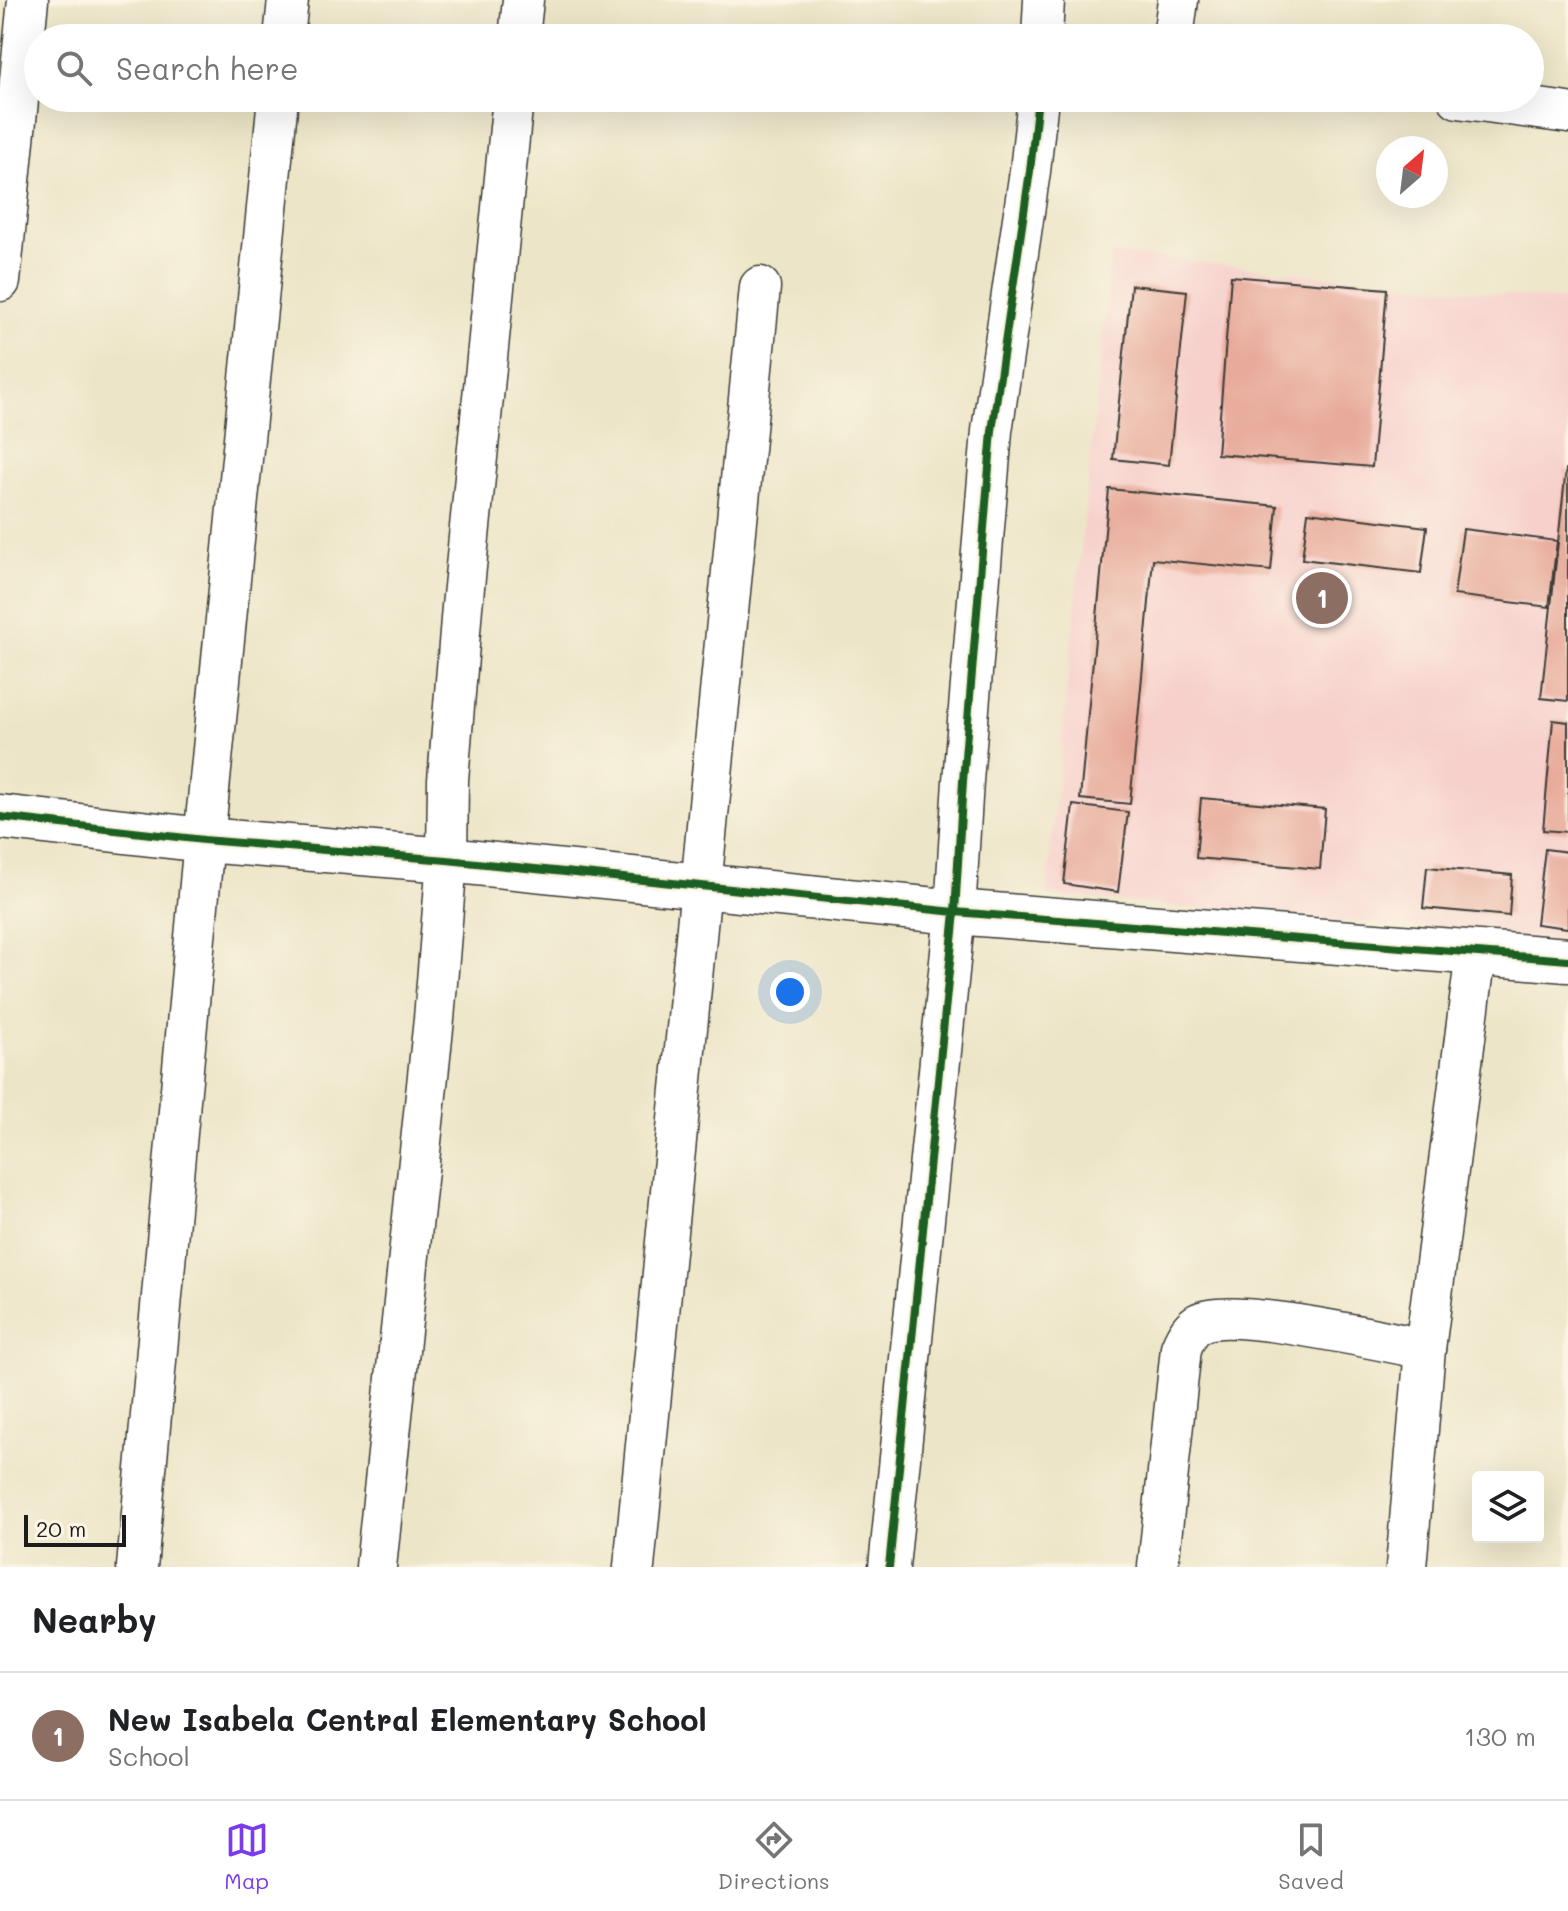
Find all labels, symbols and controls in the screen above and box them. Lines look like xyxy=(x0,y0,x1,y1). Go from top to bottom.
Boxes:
search box xyxy=(24,24,1544,112)
icon: search xyxy=(52,46,96,90)
text: Search here xyxy=(116,48,299,88)
north arrow xyxy=(1376,136,1448,208)
pin: 1 xyxy=(1296,568,1348,628)
your location xyxy=(770,972,810,1012)
map controls xyxy=(1472,1471,1544,1543)
button: layers xyxy=(1472,1471,1544,1543)
scale bar xyxy=(24,1511,126,1547)
text: 20 m xyxy=(36,1514,86,1543)
text: Nearby xyxy=(32,1597,157,1642)
text: New Isabela Central Elementary School xyxy=(108,1699,707,1739)
text: 1 xyxy=(52,1719,64,1753)
text: 130 m xyxy=(1464,1719,1536,1753)
text: School xyxy=(108,1739,190,1773)
tab: Map xyxy=(224,1818,269,1895)
tab: Directions xyxy=(718,1818,830,1895)
tab: Saved xyxy=(1278,1818,1344,1895)

